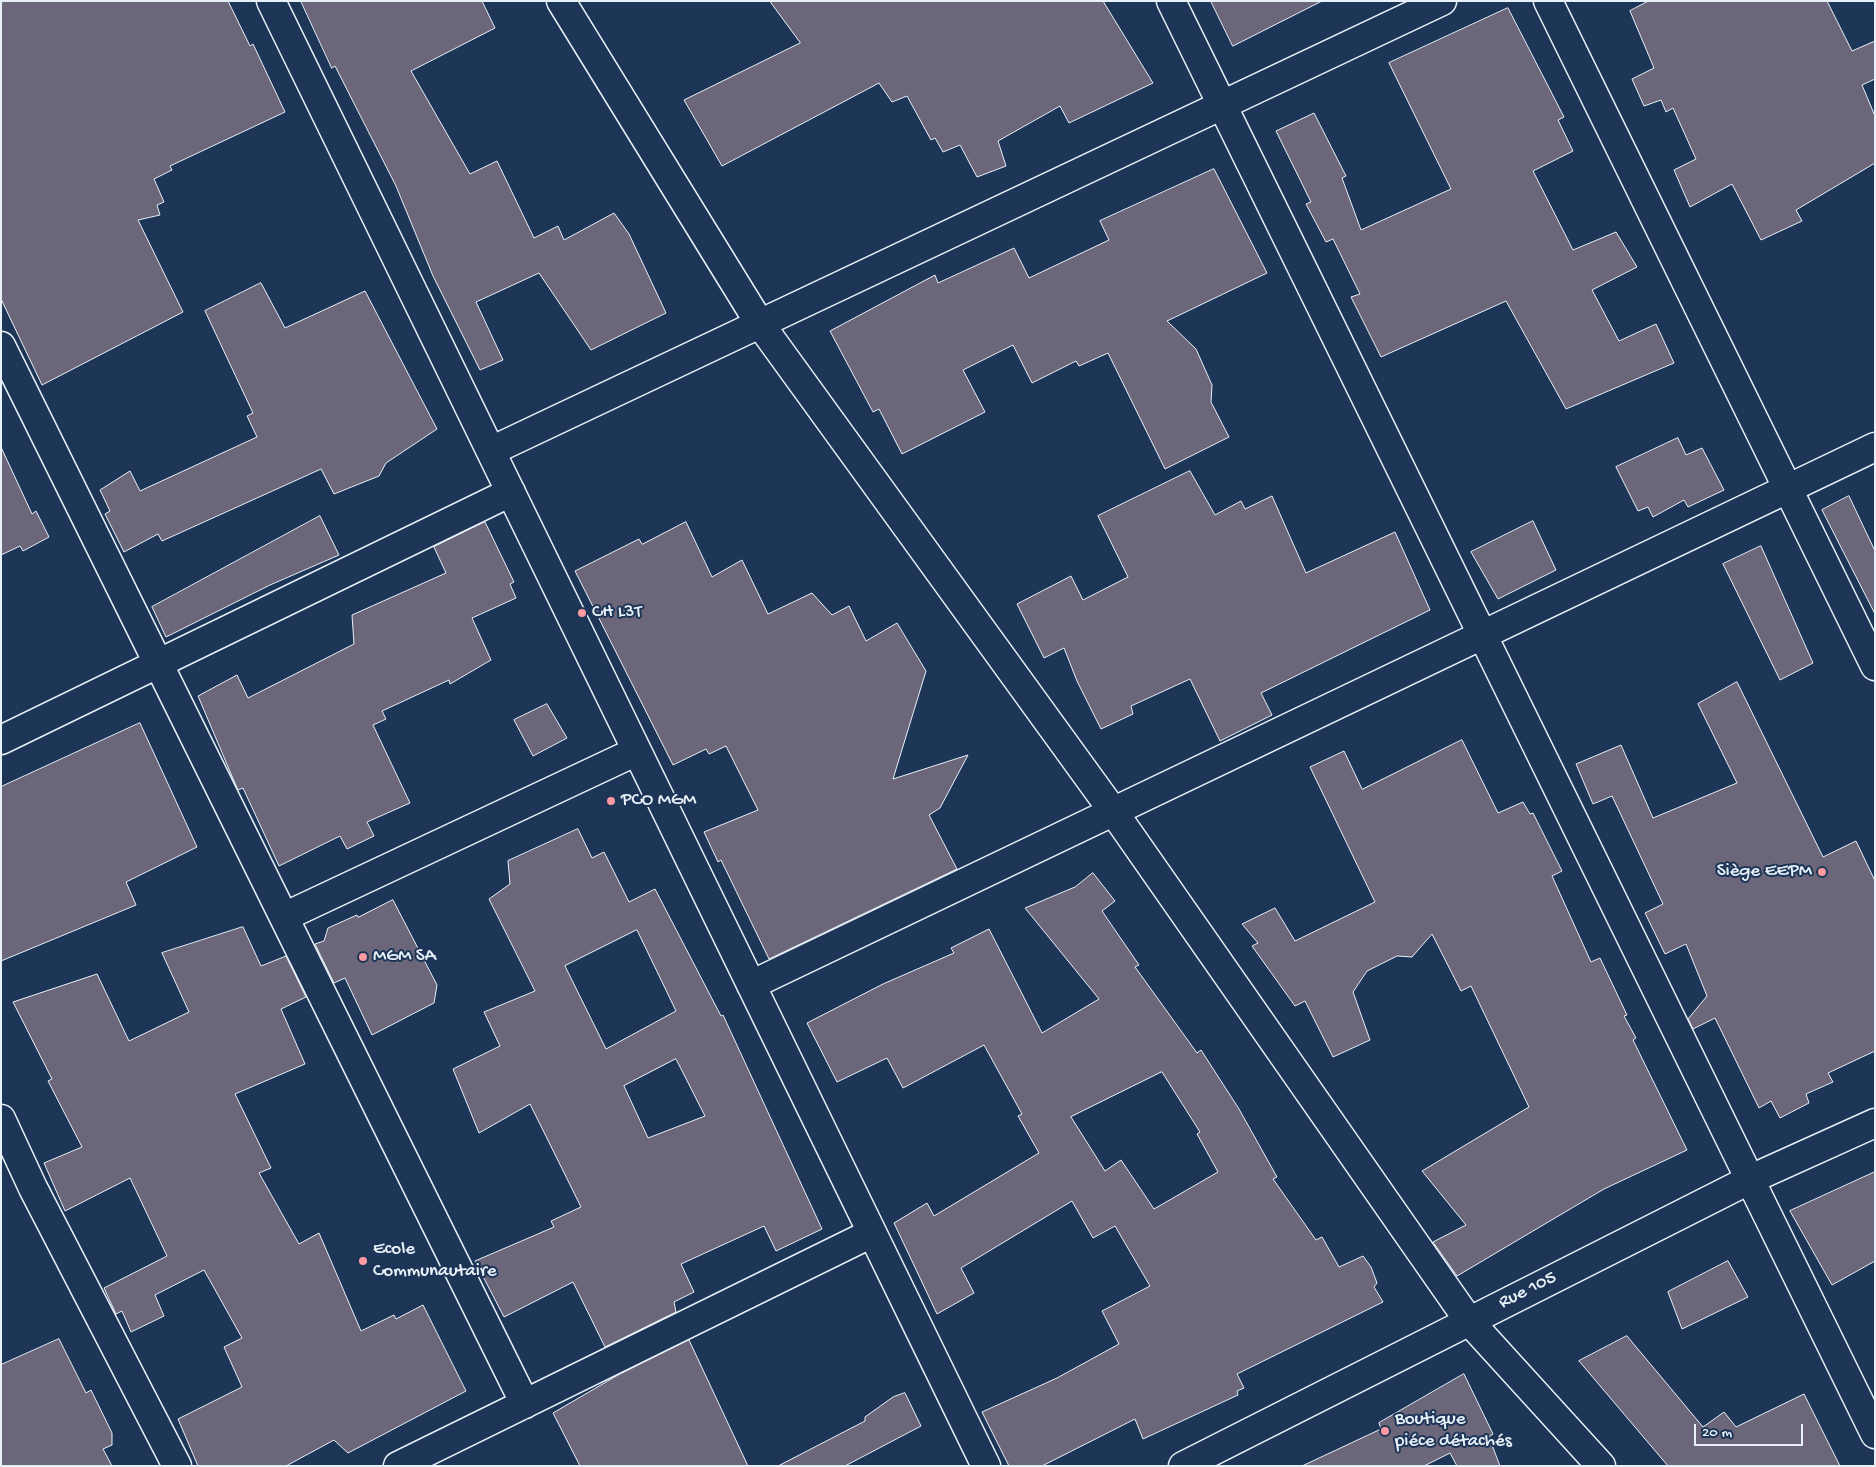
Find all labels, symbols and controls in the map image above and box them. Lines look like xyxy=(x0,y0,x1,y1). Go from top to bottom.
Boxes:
place label: CH L3T xyxy=(592,602,642,624)
marker: CH L3T xyxy=(576,607,588,619)
place label: PCO MGM xyxy=(621,790,696,812)
marker: PCO MGM xyxy=(605,795,617,807)
place label: Siège EEPM xyxy=(1717,861,1812,883)
marker: Siège EEPM xyxy=(1816,866,1828,878)
place label: MGM SA xyxy=(373,946,436,968)
marker: MGM SA xyxy=(357,951,369,963)
place label: Ecole Communautaire xyxy=(373,1239,496,1283)
marker: Ecole Communautaire xyxy=(357,1255,369,1267)
street label: Rue 105 xyxy=(1495,1267,1561,1315)
place label: Boutique piéce détachés xyxy=(1395,1409,1512,1453)
scale bar xyxy=(1696,1414,1805,1446)
text: 20 m xyxy=(1702,1424,1732,1442)
marker: Boutique piéce détachés xyxy=(1379,1425,1391,1437)

